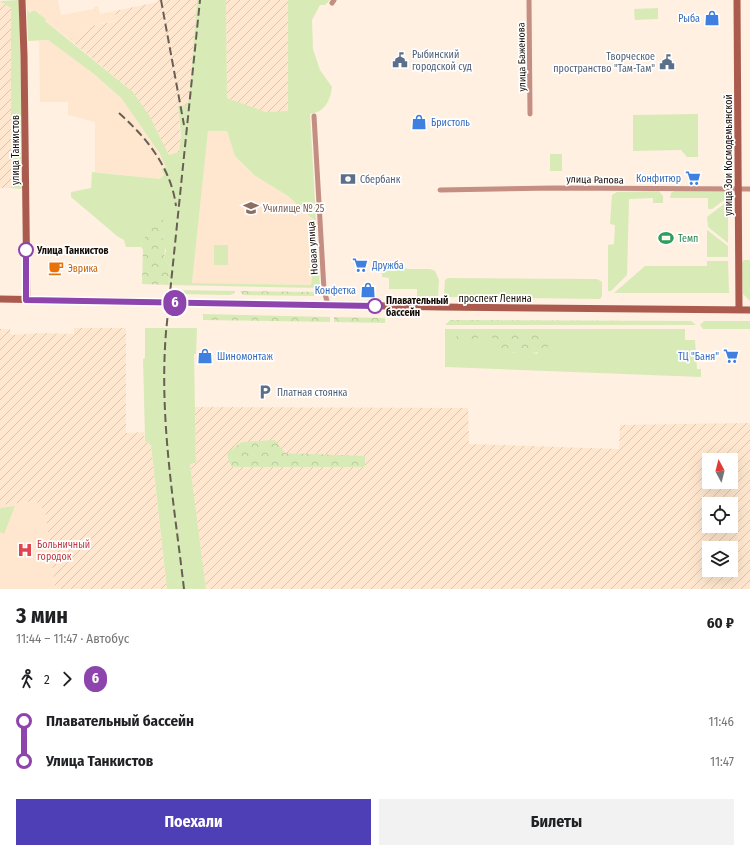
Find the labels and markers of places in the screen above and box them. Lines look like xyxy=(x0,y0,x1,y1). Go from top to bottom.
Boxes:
shop icon: Рыба xyxy=(703,9,721,27)
place label: Рыба xyxy=(678,13,700,25)
place label: Рыбинский городской суд xyxy=(412,49,472,73)
public building icon: Рыбинский городской суд xyxy=(391,51,409,69)
place label: Творческое пространство "Там-Там" xyxy=(553,51,655,75)
public building icon: Творческое пространство "Там-Там" xyxy=(658,53,676,71)
shop icon: Бристоль xyxy=(410,113,428,131)
place label: Бристоль xyxy=(431,117,470,129)
supermarket icon: Конфитюр xyxy=(684,169,702,187)
bank icon: Сбербанк xyxy=(339,170,357,188)
place label: Конфитюр xyxy=(636,173,681,185)
place label: Сбербанк xyxy=(360,174,401,186)
school or university icon: Училище № 25 xyxy=(242,199,260,217)
place label: Училище № 25 xyxy=(262,203,325,215)
sports icon: Темп xyxy=(657,229,675,247)
place label: Темп xyxy=(678,233,698,245)
marker: Улица Танкистов xyxy=(18,242,34,258)
place label: Улица Танкистов xyxy=(36,245,109,257)
supermarket icon: Дружба xyxy=(351,256,369,274)
cafe icon: Эврика xyxy=(47,259,65,277)
place label: Дружба xyxy=(371,260,404,272)
place label: Эврика xyxy=(68,263,98,275)
shop icon: Конфетка xyxy=(359,281,377,299)
place label: Конфетка xyxy=(315,285,356,297)
place label: Плавательный бассейн xyxy=(386,295,448,319)
marker: Плавательный бассейн xyxy=(367,298,383,314)
shop icon: Шиномонтаж xyxy=(196,347,214,365)
supermarket icon: ТЦ "Баня" xyxy=(722,347,740,365)
place label: Шиномонтаж xyxy=(217,351,273,363)
place label: ТЦ "Баня" xyxy=(678,351,719,363)
parking icon: Платная стоянка xyxy=(256,383,274,401)
place label: Платная стоянка xyxy=(277,387,348,399)
place label: Больничный городок xyxy=(37,539,90,563)
hospital icon: Больничный городок xyxy=(16,541,34,559)

